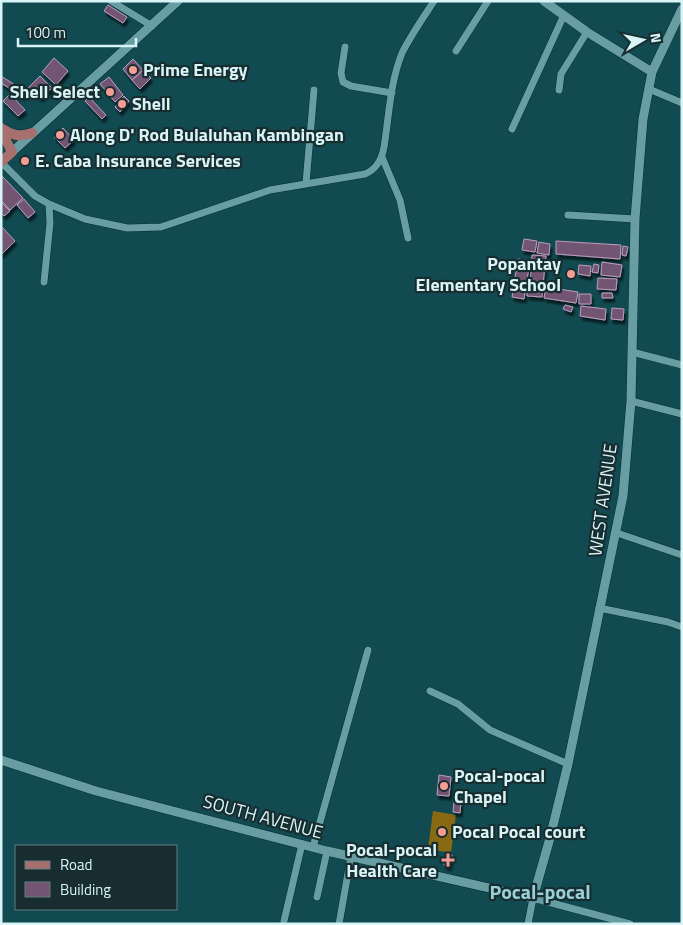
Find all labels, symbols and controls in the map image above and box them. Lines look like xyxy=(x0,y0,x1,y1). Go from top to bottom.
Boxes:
scale bar xyxy=(18,15,135,47)
north arrow xyxy=(618,15,668,65)
text: 100 m xyxy=(25,21,66,44)
text: N xyxy=(645,31,667,44)
place label: Prime Energy xyxy=(143,56,248,83)
marker: Prime Energy xyxy=(127,64,139,76)
place label: Shell Select xyxy=(10,78,100,105)
marker: Shell Select xyxy=(104,86,116,98)
place label: Shell xyxy=(132,90,171,117)
marker: Shell xyxy=(116,98,128,110)
place label: Along D' Rod Bulaluhan Kambingan xyxy=(70,121,344,148)
marker: Along D' Rod Bulaluhan Kambingan xyxy=(54,129,66,141)
place label: E. Caba Insurance Services xyxy=(35,147,241,174)
marker: E. Caba Insurance Services xyxy=(19,155,31,167)
place label: Popantay Elementary School xyxy=(416,250,561,298)
marker: Popantay Elementary School xyxy=(565,268,577,280)
street label: WEST AVENUE xyxy=(581,442,624,558)
place label: Pocal-pocal Chapel xyxy=(454,762,545,810)
marker: Pocal-pocal Chapel xyxy=(438,780,450,792)
street label: SOUTH AVENUE xyxy=(200,788,326,846)
place label: Pocal Pocal court xyxy=(452,818,586,845)
marker: Pocal Pocal court xyxy=(436,826,448,838)
place label: Pocal-pocal Health Care xyxy=(346,836,437,884)
legend xyxy=(15,845,178,910)
text: Road xyxy=(60,853,92,876)
marker: Pocal-pocal Health Care xyxy=(441,853,455,867)
district label: Pocal-pocal xyxy=(489,876,591,907)
text: Building xyxy=(60,878,111,901)

